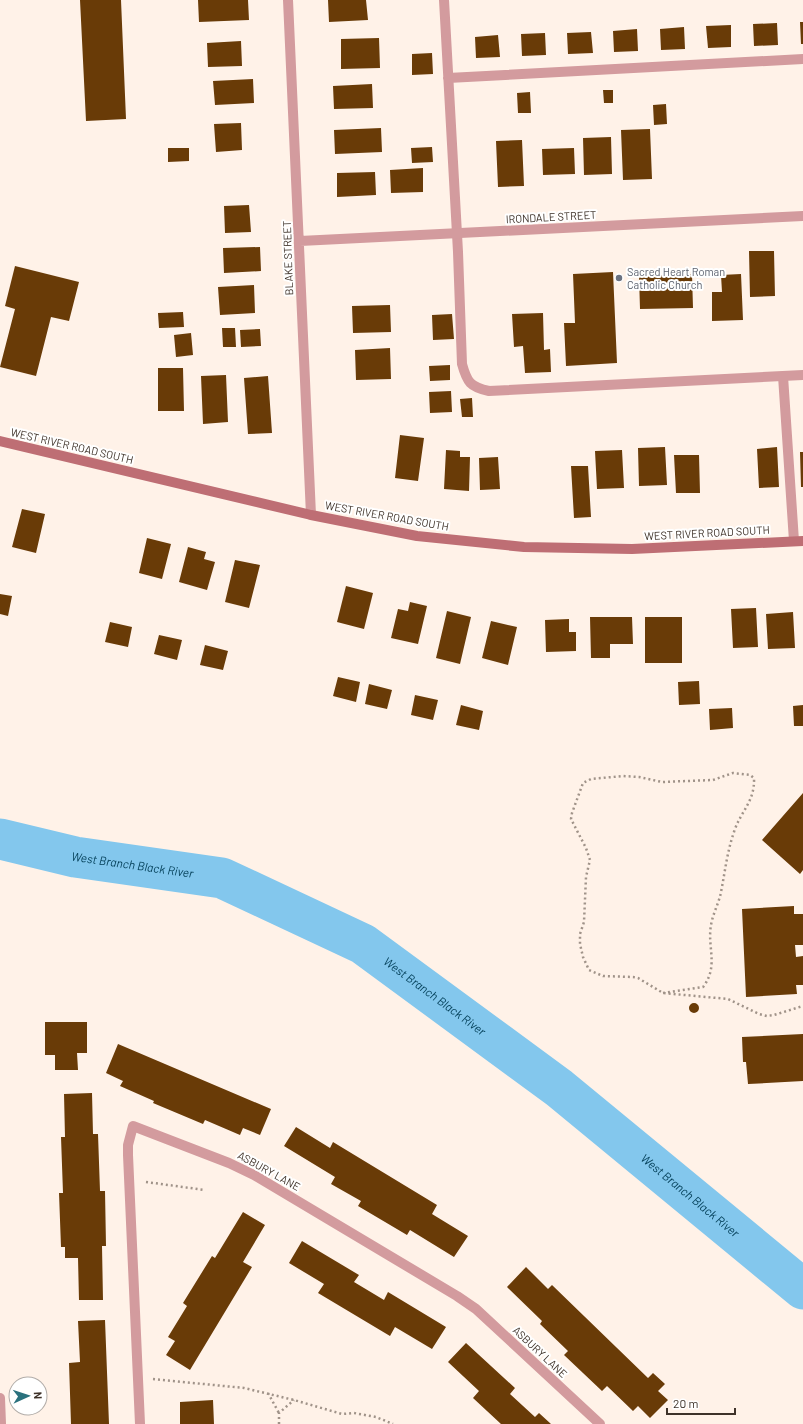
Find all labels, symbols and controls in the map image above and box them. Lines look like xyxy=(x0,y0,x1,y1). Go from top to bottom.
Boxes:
street label: IRONDALE STREET xyxy=(505,208,597,225)
street label: BLAKE STREET xyxy=(280,221,295,296)
place label: Sacred Heart Roman Catholic Church xyxy=(627,265,725,291)
marker: Sacred Heart Roman Catholic Church xyxy=(614,273,624,283)
street label: WEST RIVER ROAD SOUTH xyxy=(10,425,135,466)
street label: WEST RIVER ROAD SOUTH xyxy=(324,498,450,533)
street label: WEST RIVER ROAD SOUTH xyxy=(644,523,770,542)
water label: West Branch Black River xyxy=(71,849,195,880)
water label: West Branch Black River xyxy=(381,954,489,1038)
street label: ASBURY LANE xyxy=(236,1148,303,1193)
water label: West Branch Black River xyxy=(639,1150,743,1240)
street label: ASBURY LANE xyxy=(511,1323,570,1380)
north arrow xyxy=(8,1376,48,1416)
scale bar xyxy=(667,1390,735,1416)
text: N xyxy=(32,1391,45,1399)
text: 20 m xyxy=(673,1396,699,1410)

